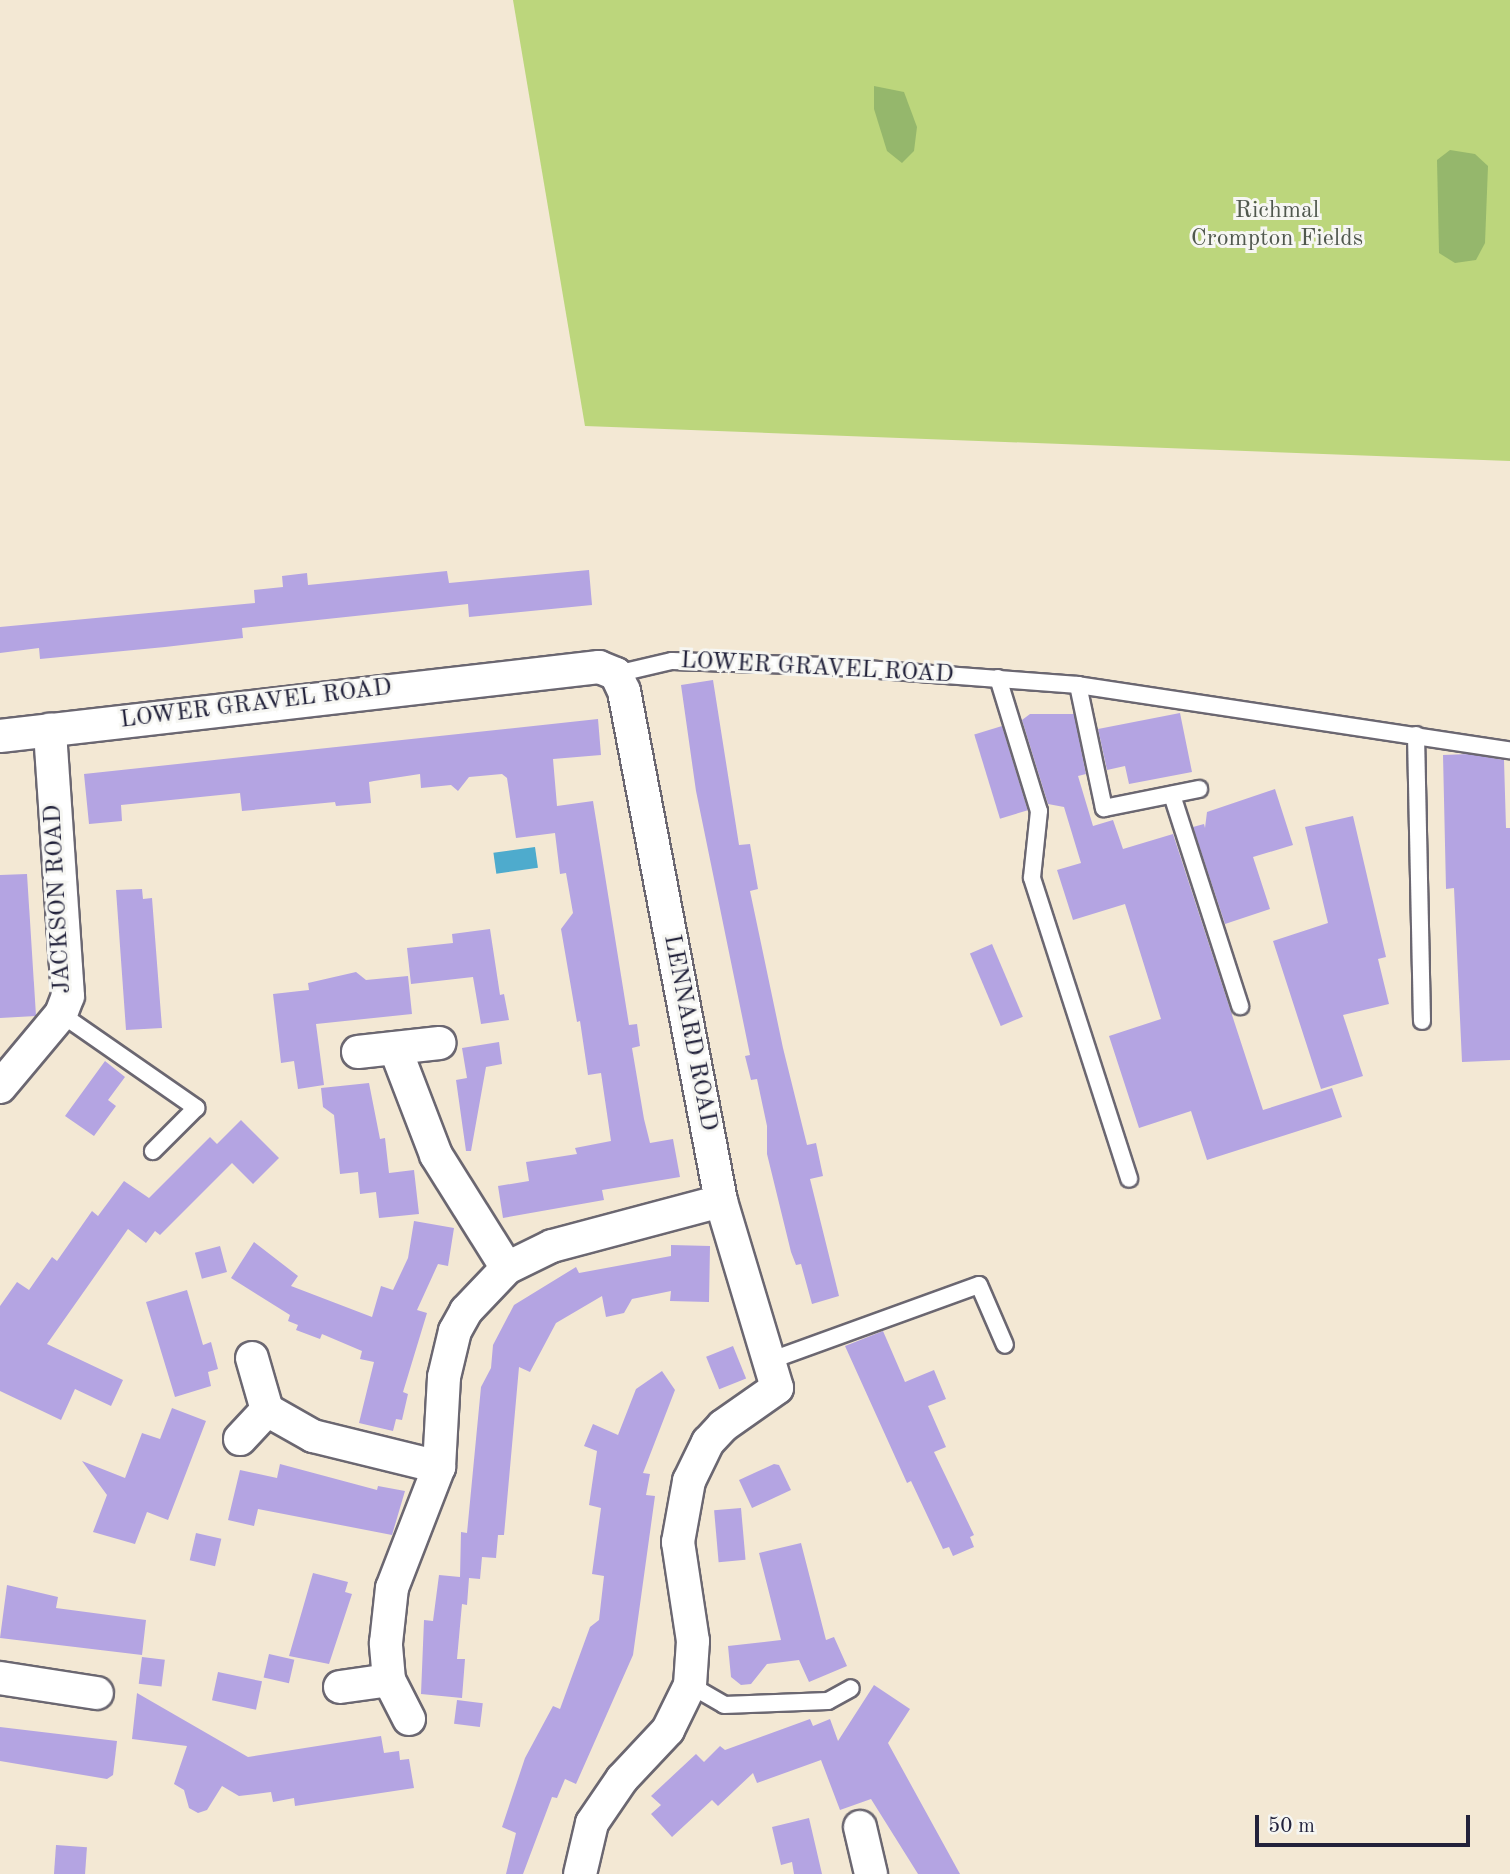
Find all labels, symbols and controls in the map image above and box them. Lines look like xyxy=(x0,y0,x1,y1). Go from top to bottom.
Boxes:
park label: Richmal Crompton Fields xyxy=(1191,198,1363,254)
street label: LOWER GRAVEL ROAD xyxy=(680,647,954,691)
street label: LOWER GRAVEL ROAD xyxy=(119,674,393,736)
street label: JACKSON ROAD xyxy=(40,804,78,994)
street label: LENNARD ROAD xyxy=(656,932,722,1134)
scale bar xyxy=(1258,1800,1473,1844)
text: 50 m xyxy=(1268,1816,1315,1837)

